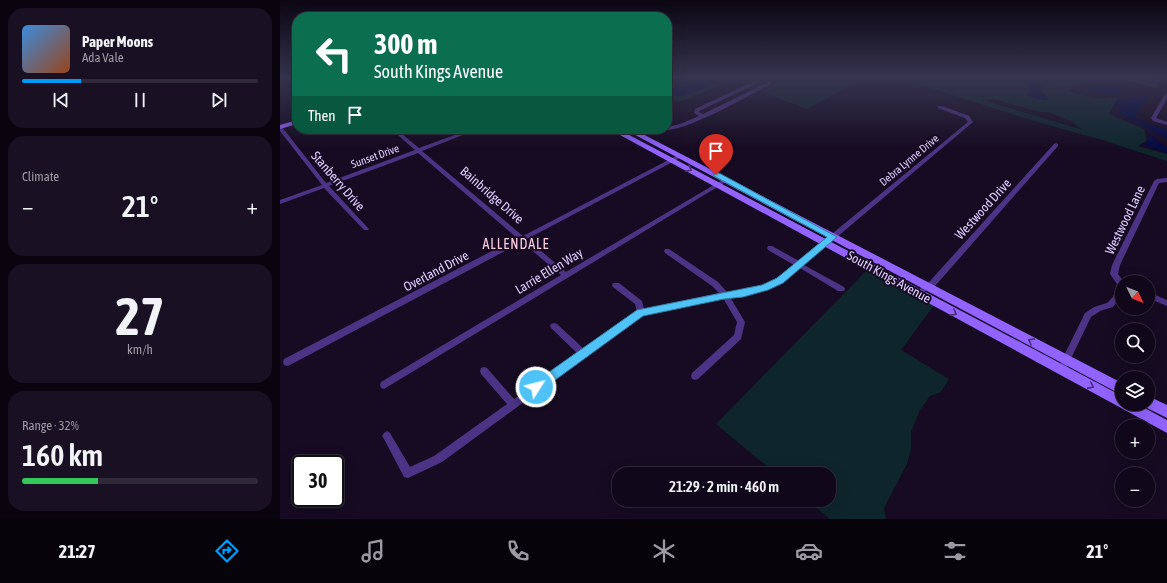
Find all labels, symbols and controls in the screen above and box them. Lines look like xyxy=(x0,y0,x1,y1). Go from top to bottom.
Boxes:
icon: left xyxy=(308,28,360,80)
text: 300 m xyxy=(374,28,437,60)
text: Paper Moons xyxy=(82,33,153,50)
text: Ada Vale xyxy=(82,50,124,65)
text: South Kings Avenue xyxy=(374,61,503,82)
icon: previous xyxy=(50,89,72,111)
icon: pause xyxy=(129,89,151,111)
icon: next xyxy=(208,89,230,111)
icon: arrive xyxy=(344,104,366,126)
text: Then xyxy=(308,107,336,124)
street label: Debra Lynne Drive xyxy=(877,132,941,188)
pin xyxy=(699,134,733,175)
icon: arrive xyxy=(705,140,727,162)
street label: Sunset Drive xyxy=(349,142,401,170)
street label: Stanberry Drive xyxy=(308,148,368,214)
street label: Bainbridge Drive xyxy=(457,163,527,227)
one-way arrow xyxy=(685,164,692,171)
text: Climate xyxy=(22,169,59,184)
street label: Westwood Drive xyxy=(952,176,1014,242)
street label: Westwood Lane xyxy=(1102,183,1148,257)
text: 21° xyxy=(122,189,158,223)
text: − xyxy=(22,193,33,219)
text: + xyxy=(247,193,258,219)
district label: ALLENDALE xyxy=(482,236,550,252)
street label: Larrie Ellen Way xyxy=(512,245,586,297)
street label: Overland Drive xyxy=(401,248,471,294)
street label: South Kings Avenue xyxy=(845,248,934,306)
north arrow xyxy=(1115,275,1155,315)
map controls xyxy=(1115,275,1155,507)
text: 27 xyxy=(116,286,164,346)
one-way arrow xyxy=(950,308,957,315)
button: search xyxy=(1115,323,1155,363)
one-way arrow xyxy=(1028,338,1035,346)
text: km/h xyxy=(127,342,153,357)
position arrow xyxy=(515,366,557,408)
button: layers xyxy=(1115,371,1155,411)
one-way arrow xyxy=(1087,381,1094,389)
text: Range · 32% xyxy=(22,418,79,433)
button: + xyxy=(1115,419,1155,459)
text: 160 km xyxy=(22,438,103,472)
speed limit sign: 30 xyxy=(292,455,344,507)
button: − xyxy=(1115,467,1155,507)
text: 21:29 · 2 min · 460 m xyxy=(669,478,779,495)
icon: directions xyxy=(213,537,241,565)
icon: music xyxy=(359,537,387,565)
icon: phone xyxy=(504,537,532,565)
icon: climate xyxy=(650,537,678,565)
icon: car xyxy=(795,537,823,565)
icon: filters xyxy=(941,537,969,565)
text: 21:27 xyxy=(59,541,96,562)
text: 21° xyxy=(1086,541,1108,562)

